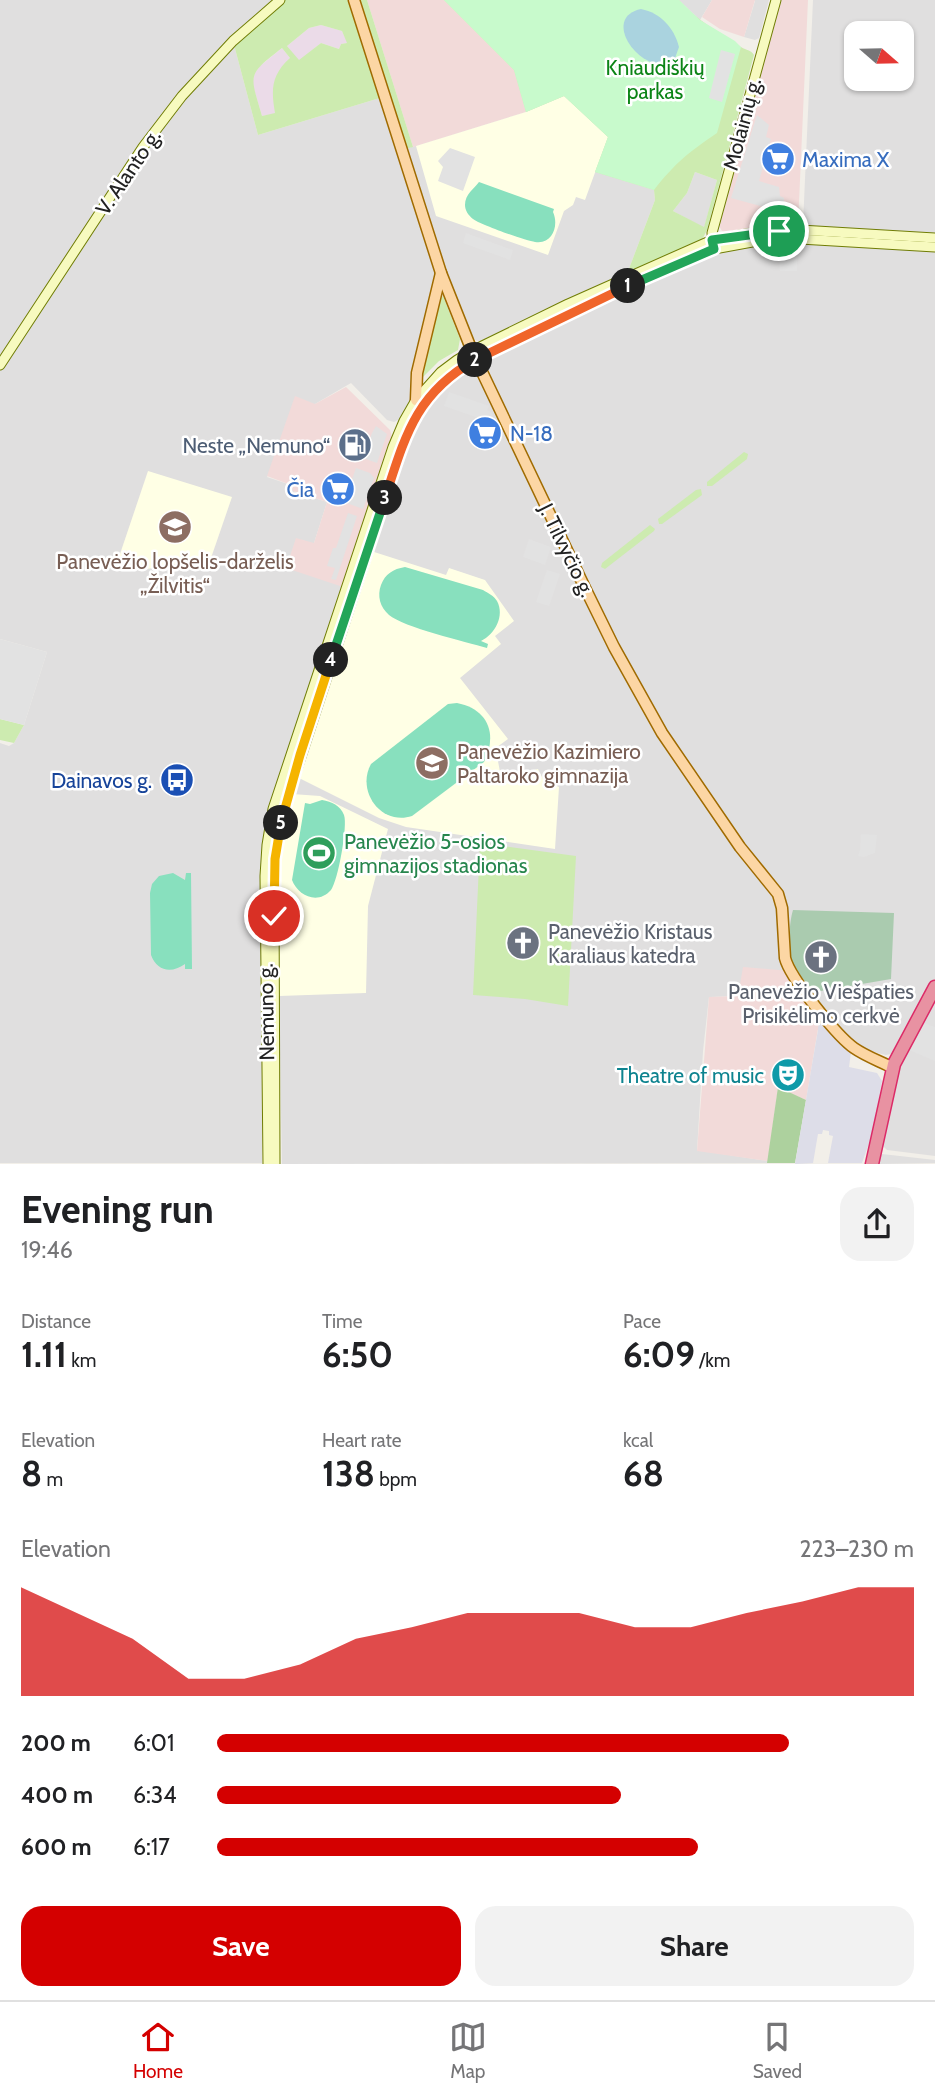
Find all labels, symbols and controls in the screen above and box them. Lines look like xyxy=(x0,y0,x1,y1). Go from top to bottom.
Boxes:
north arrow xyxy=(844,21,914,91)
map controls xyxy=(844,21,914,91)
park label: Kniaudiškių parkas xyxy=(606,55,704,104)
street label: Molainių g. xyxy=(718,75,766,173)
street label: V. Alanto g. xyxy=(90,124,166,220)
supermarket icon: Maxima X xyxy=(759,140,797,178)
place label: Maxima X xyxy=(802,147,890,172)
pin xyxy=(749,201,809,261)
icon: arrive xyxy=(760,212,798,250)
pin: 1 xyxy=(610,268,646,304)
text: 1 xyxy=(624,274,631,297)
pin: 2 xyxy=(458,342,492,378)
text: 2 xyxy=(469,348,480,371)
supermarket icon: N-18 xyxy=(466,414,504,452)
place label: N-18 xyxy=(510,421,553,446)
fuel station icon: Neste „Nemuno“ xyxy=(336,426,374,464)
place label: Neste „Nemuno“ xyxy=(182,433,330,458)
supermarket icon: Čia xyxy=(319,470,357,508)
place label: Čia xyxy=(287,477,314,502)
pin: 3 xyxy=(368,480,402,516)
text: 3 xyxy=(379,486,390,509)
street label: J. Tilvyčio g. xyxy=(533,498,600,601)
school or university icon: Panevėžio lopšelis-darželis „Žilvitis“ xyxy=(156,508,194,546)
place label: Panevėžio lopšelis-darželis „Žilvitis“ xyxy=(56,549,294,598)
pin: 4 xyxy=(314,642,348,678)
text: 4 xyxy=(325,648,336,671)
place label: Panevėžio Kazimiero Paltaroko gimnazija xyxy=(457,739,641,789)
school or university icon: Panevėžio Kazimiero Paltaroko gimnazija xyxy=(413,744,451,782)
bus stop icon: Dainavos g. xyxy=(158,761,196,799)
place label: Dainavos g. xyxy=(51,768,152,793)
pin: 5 xyxy=(264,806,298,840)
text: 5 xyxy=(275,811,286,834)
place label: Panevėžio 5-osios gimnazijos stadionas xyxy=(344,829,528,879)
sports icon: Panevėžio 5-osios gimnazijos stadionas xyxy=(300,834,338,872)
pin xyxy=(244,886,304,946)
icon: check xyxy=(255,897,293,935)
place label: Panevėžio Kristaus Karaliaus katedra xyxy=(548,919,713,968)
church icon: Panevėžio Kristaus Karaliaus katedra xyxy=(504,924,542,962)
church icon: Panevėžio Viešpaties Prisikėlimo cerkvė xyxy=(802,938,840,976)
street label: Nemuno g. xyxy=(253,963,279,1061)
place label: Panevėžio Viešpaties Prisikėlimo cerkvė xyxy=(728,979,914,1028)
theatre icon: Theatre of music xyxy=(769,1056,807,1094)
place label: Theatre of music xyxy=(617,1063,764,1088)
text: Evening run xyxy=(21,1186,214,1233)
button: share xyxy=(840,1187,914,1261)
text: 19:46 xyxy=(21,1236,73,1264)
text: Distance xyxy=(21,1310,91,1333)
text: Time xyxy=(322,1310,362,1333)
text: Pace xyxy=(623,1310,661,1333)
text: 1.11 xyxy=(21,1333,67,1376)
text: 6:50 xyxy=(322,1333,393,1376)
text: 6:09 xyxy=(623,1333,695,1376)
text: km xyxy=(67,1349,96,1372)
text: /km xyxy=(695,1349,730,1372)
text: Elevation xyxy=(21,1429,95,1452)
text: Heart rate xyxy=(322,1429,402,1452)
text: kcal xyxy=(623,1429,653,1452)
text: 8 xyxy=(21,1452,42,1495)
text: 138 xyxy=(322,1452,375,1495)
text: 68 xyxy=(623,1452,664,1495)
text: m xyxy=(42,1468,63,1491)
text: bpm xyxy=(375,1468,417,1491)
text: Elevation xyxy=(21,1535,111,1563)
text: 223–230 m xyxy=(799,1535,914,1563)
text: 200 m xyxy=(21,1729,91,1757)
text: 6:01 xyxy=(133,1729,174,1757)
text: 400 m xyxy=(21,1781,93,1809)
text: 6:34 xyxy=(133,1781,177,1809)
text: 600 m xyxy=(21,1833,92,1861)
text: 6:17 xyxy=(133,1833,170,1861)
button: Save xyxy=(21,1906,461,1986)
button: Share xyxy=(475,1906,914,1986)
tab: Home xyxy=(133,2018,183,2083)
tab: Map xyxy=(449,2018,487,2083)
tab: Saved xyxy=(753,2018,802,2083)

